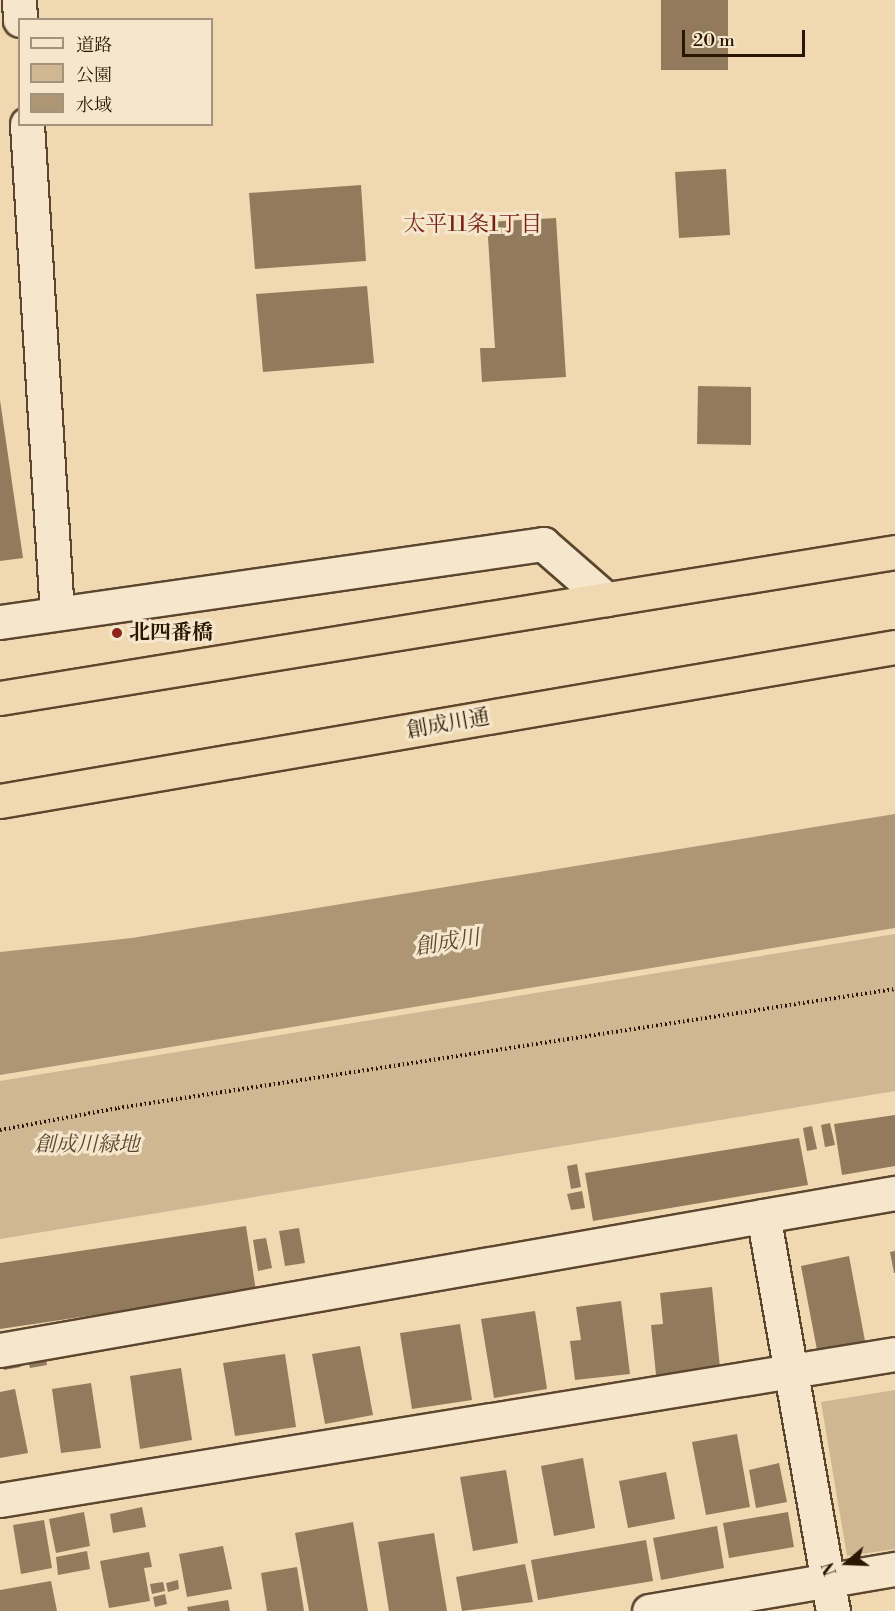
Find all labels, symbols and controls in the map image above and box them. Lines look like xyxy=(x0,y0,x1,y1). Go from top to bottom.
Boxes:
legend xyxy=(18,18,213,126)
scale bar xyxy=(685,18,808,56)
text: 20 m xyxy=(693,29,735,52)
text: 道路 xyxy=(76,34,112,57)
text: 公園 xyxy=(76,64,112,87)
text: 水域 xyxy=(76,94,112,117)
district label: 太平11条1丁目 xyxy=(403,212,543,238)
place label: 北四番橋 xyxy=(129,620,213,646)
marker: 北四番橋 xyxy=(110,626,124,640)
street label: 創成川通 xyxy=(404,704,492,744)
water label: 創成川 xyxy=(412,925,482,961)
park label: 創成川緑地 xyxy=(35,1132,139,1158)
north arrow xyxy=(817,1533,877,1593)
text: N xyxy=(818,1560,841,1578)

